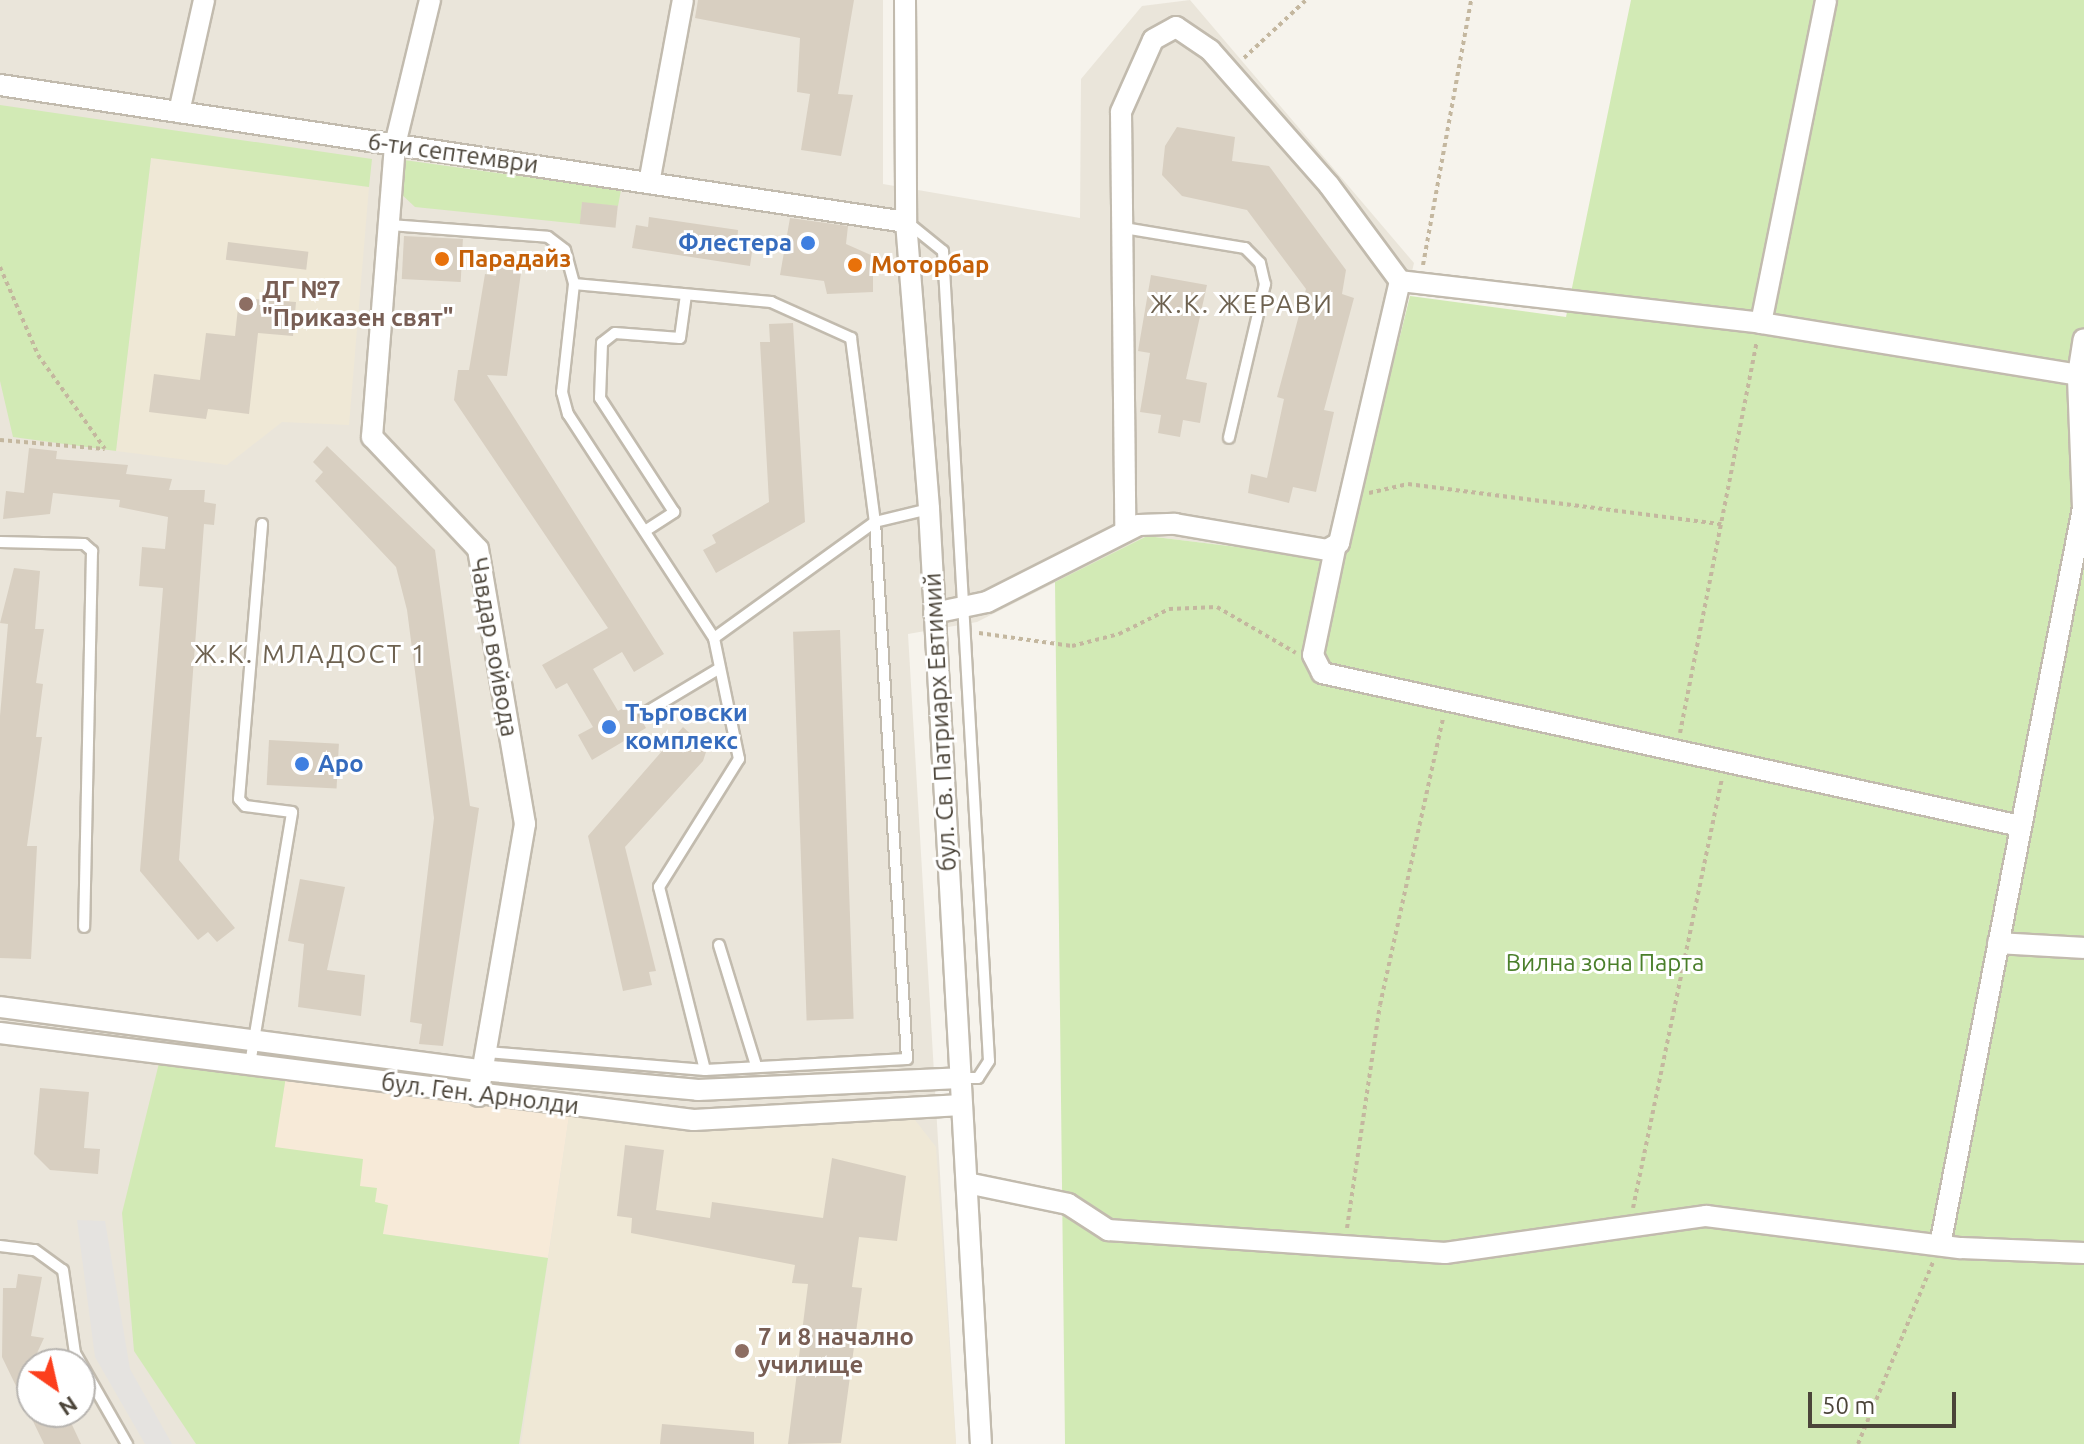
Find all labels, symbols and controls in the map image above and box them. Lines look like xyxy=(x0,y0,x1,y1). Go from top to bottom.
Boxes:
street label: 6-ти септември xyxy=(366,127,540,179)
place label: Флестера xyxy=(678,229,792,257)
marker: Флестера xyxy=(799,234,817,252)
place label: Парадайз xyxy=(458,245,571,273)
marker: Парадайз xyxy=(433,250,451,268)
place label: Моторбар xyxy=(871,251,989,279)
marker: Моторбар xyxy=(846,256,864,274)
place label: ДГ №7 "Приказен свят" xyxy=(262,276,454,332)
district label: Ж.К. ЖЕРАВИ xyxy=(1150,288,1334,320)
marker: ДГ №7 "Приказен свят" xyxy=(237,295,255,313)
street label: Чавдар войвода xyxy=(464,555,524,739)
street label: бул. Св. Патриарх Евтимий xyxy=(918,572,962,872)
district label: Ж.К. МЛАДОСТ 1 xyxy=(194,638,428,670)
place label: Търговски комплекс xyxy=(625,699,748,755)
marker: Търговски комплекс xyxy=(600,718,618,736)
place label: Аро xyxy=(318,750,364,778)
marker: Аро xyxy=(293,755,311,773)
park label: Вилна зона Парта xyxy=(1506,949,1704,977)
street label: бул. Ген. Арнолди xyxy=(380,1068,580,1120)
place label: 7 и 8 начално училище xyxy=(758,1323,914,1379)
marker: 7 и 8 начално училище xyxy=(733,1342,751,1360)
north arrow xyxy=(16,1348,96,1428)
scale bar xyxy=(1812,1376,1960,1426)
text: N xyxy=(55,1392,82,1422)
text: 50 m xyxy=(1822,1392,1875,1419)

